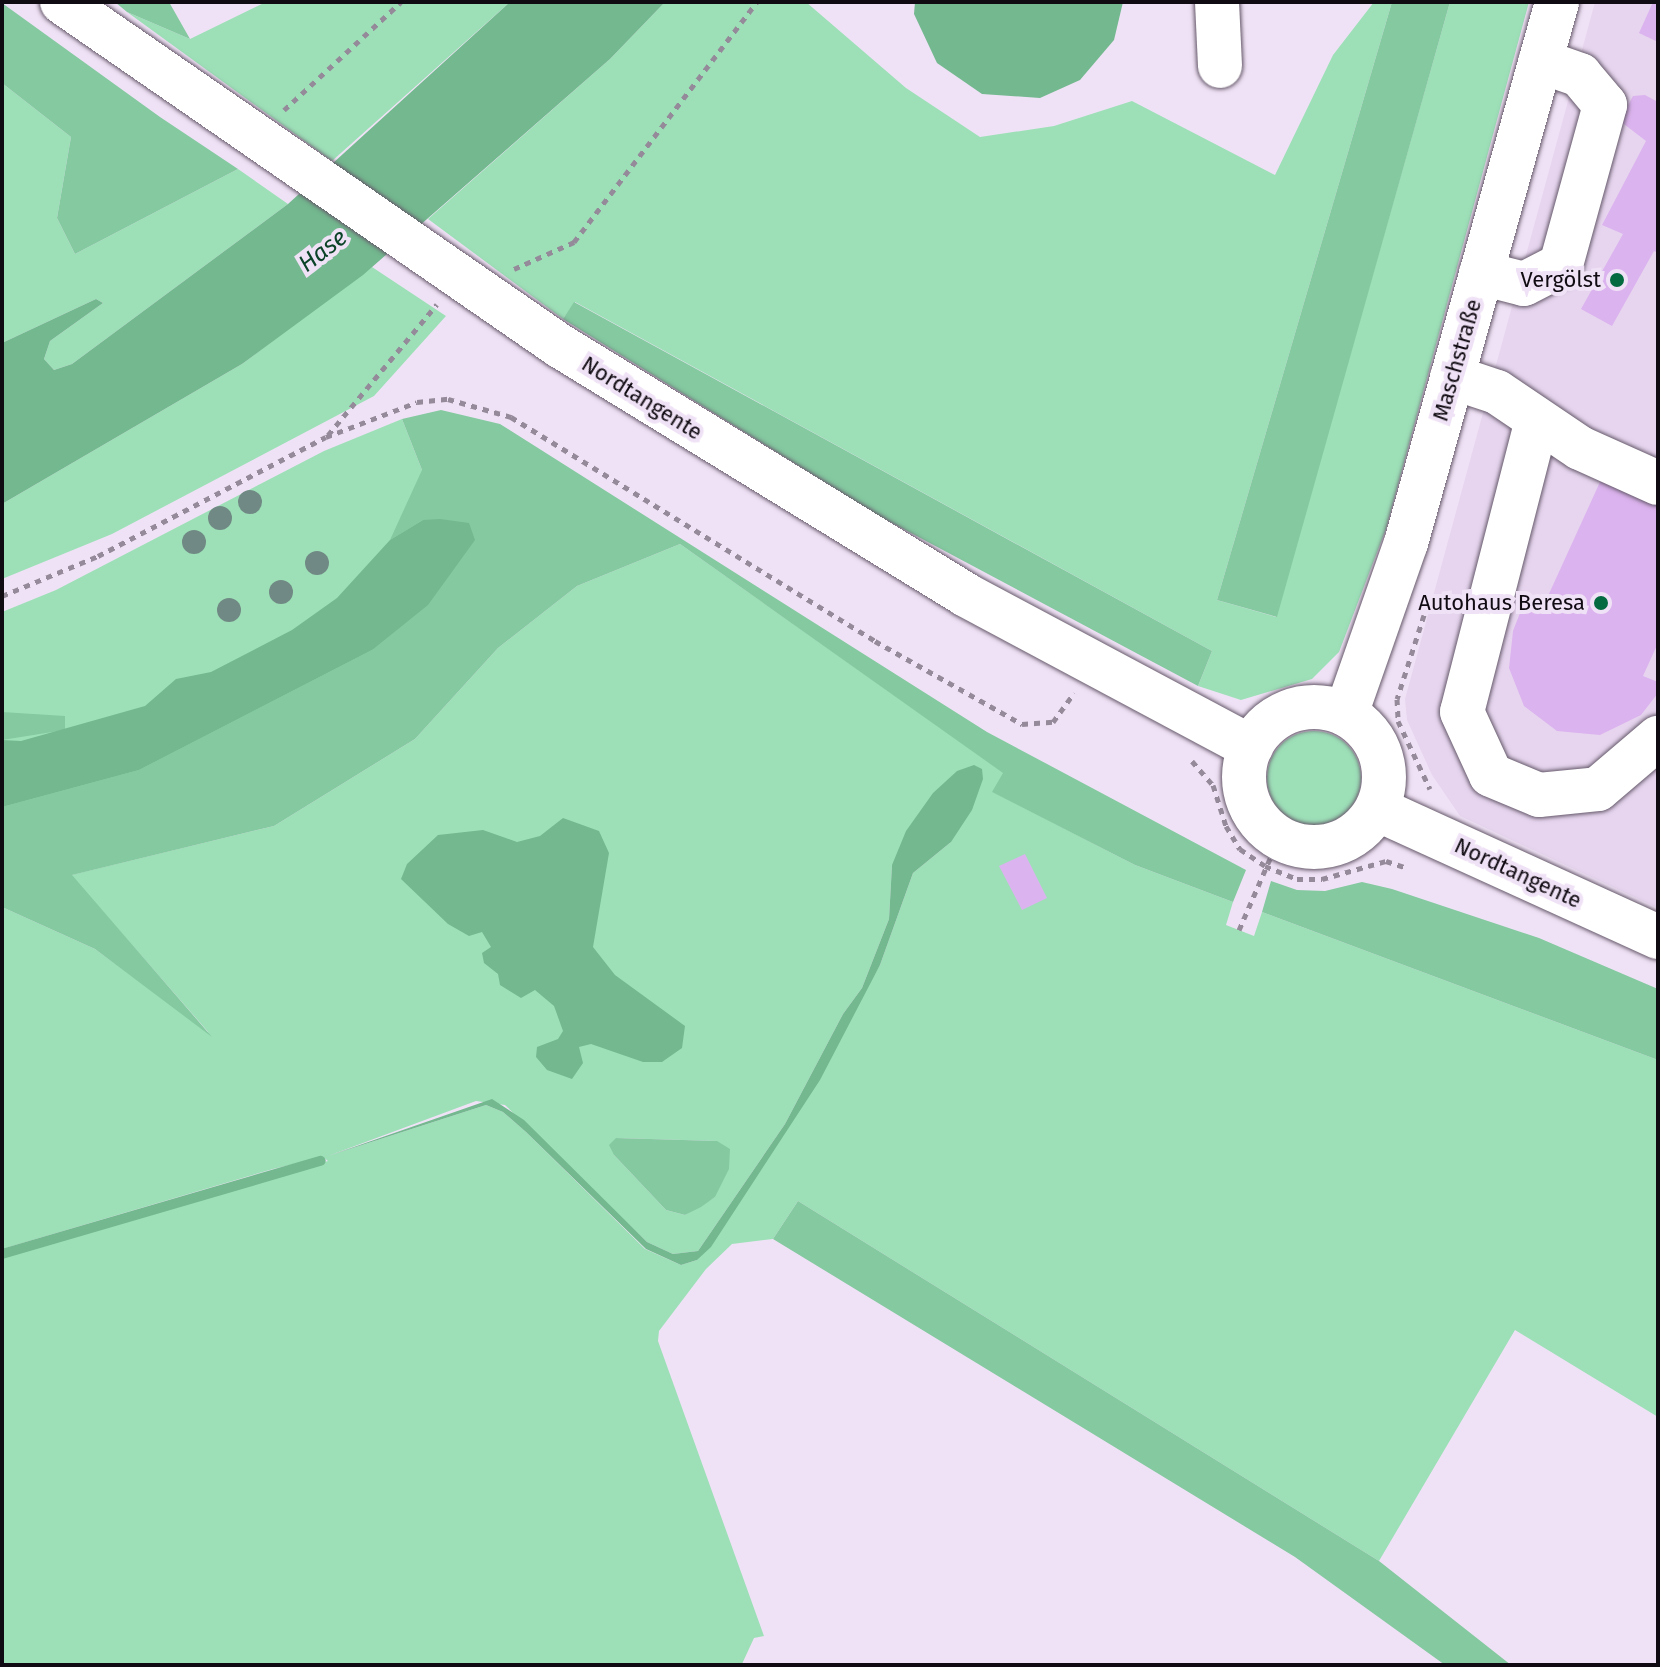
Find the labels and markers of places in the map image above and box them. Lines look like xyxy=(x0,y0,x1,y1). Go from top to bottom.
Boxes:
place label: Vergölst xyxy=(1521,267,1601,293)
marker: Vergölst xyxy=(1608,271,1626,289)
place label: Autohaus Beresa xyxy=(1418,590,1585,616)
marker: Autohaus Beresa xyxy=(1592,594,1610,612)

